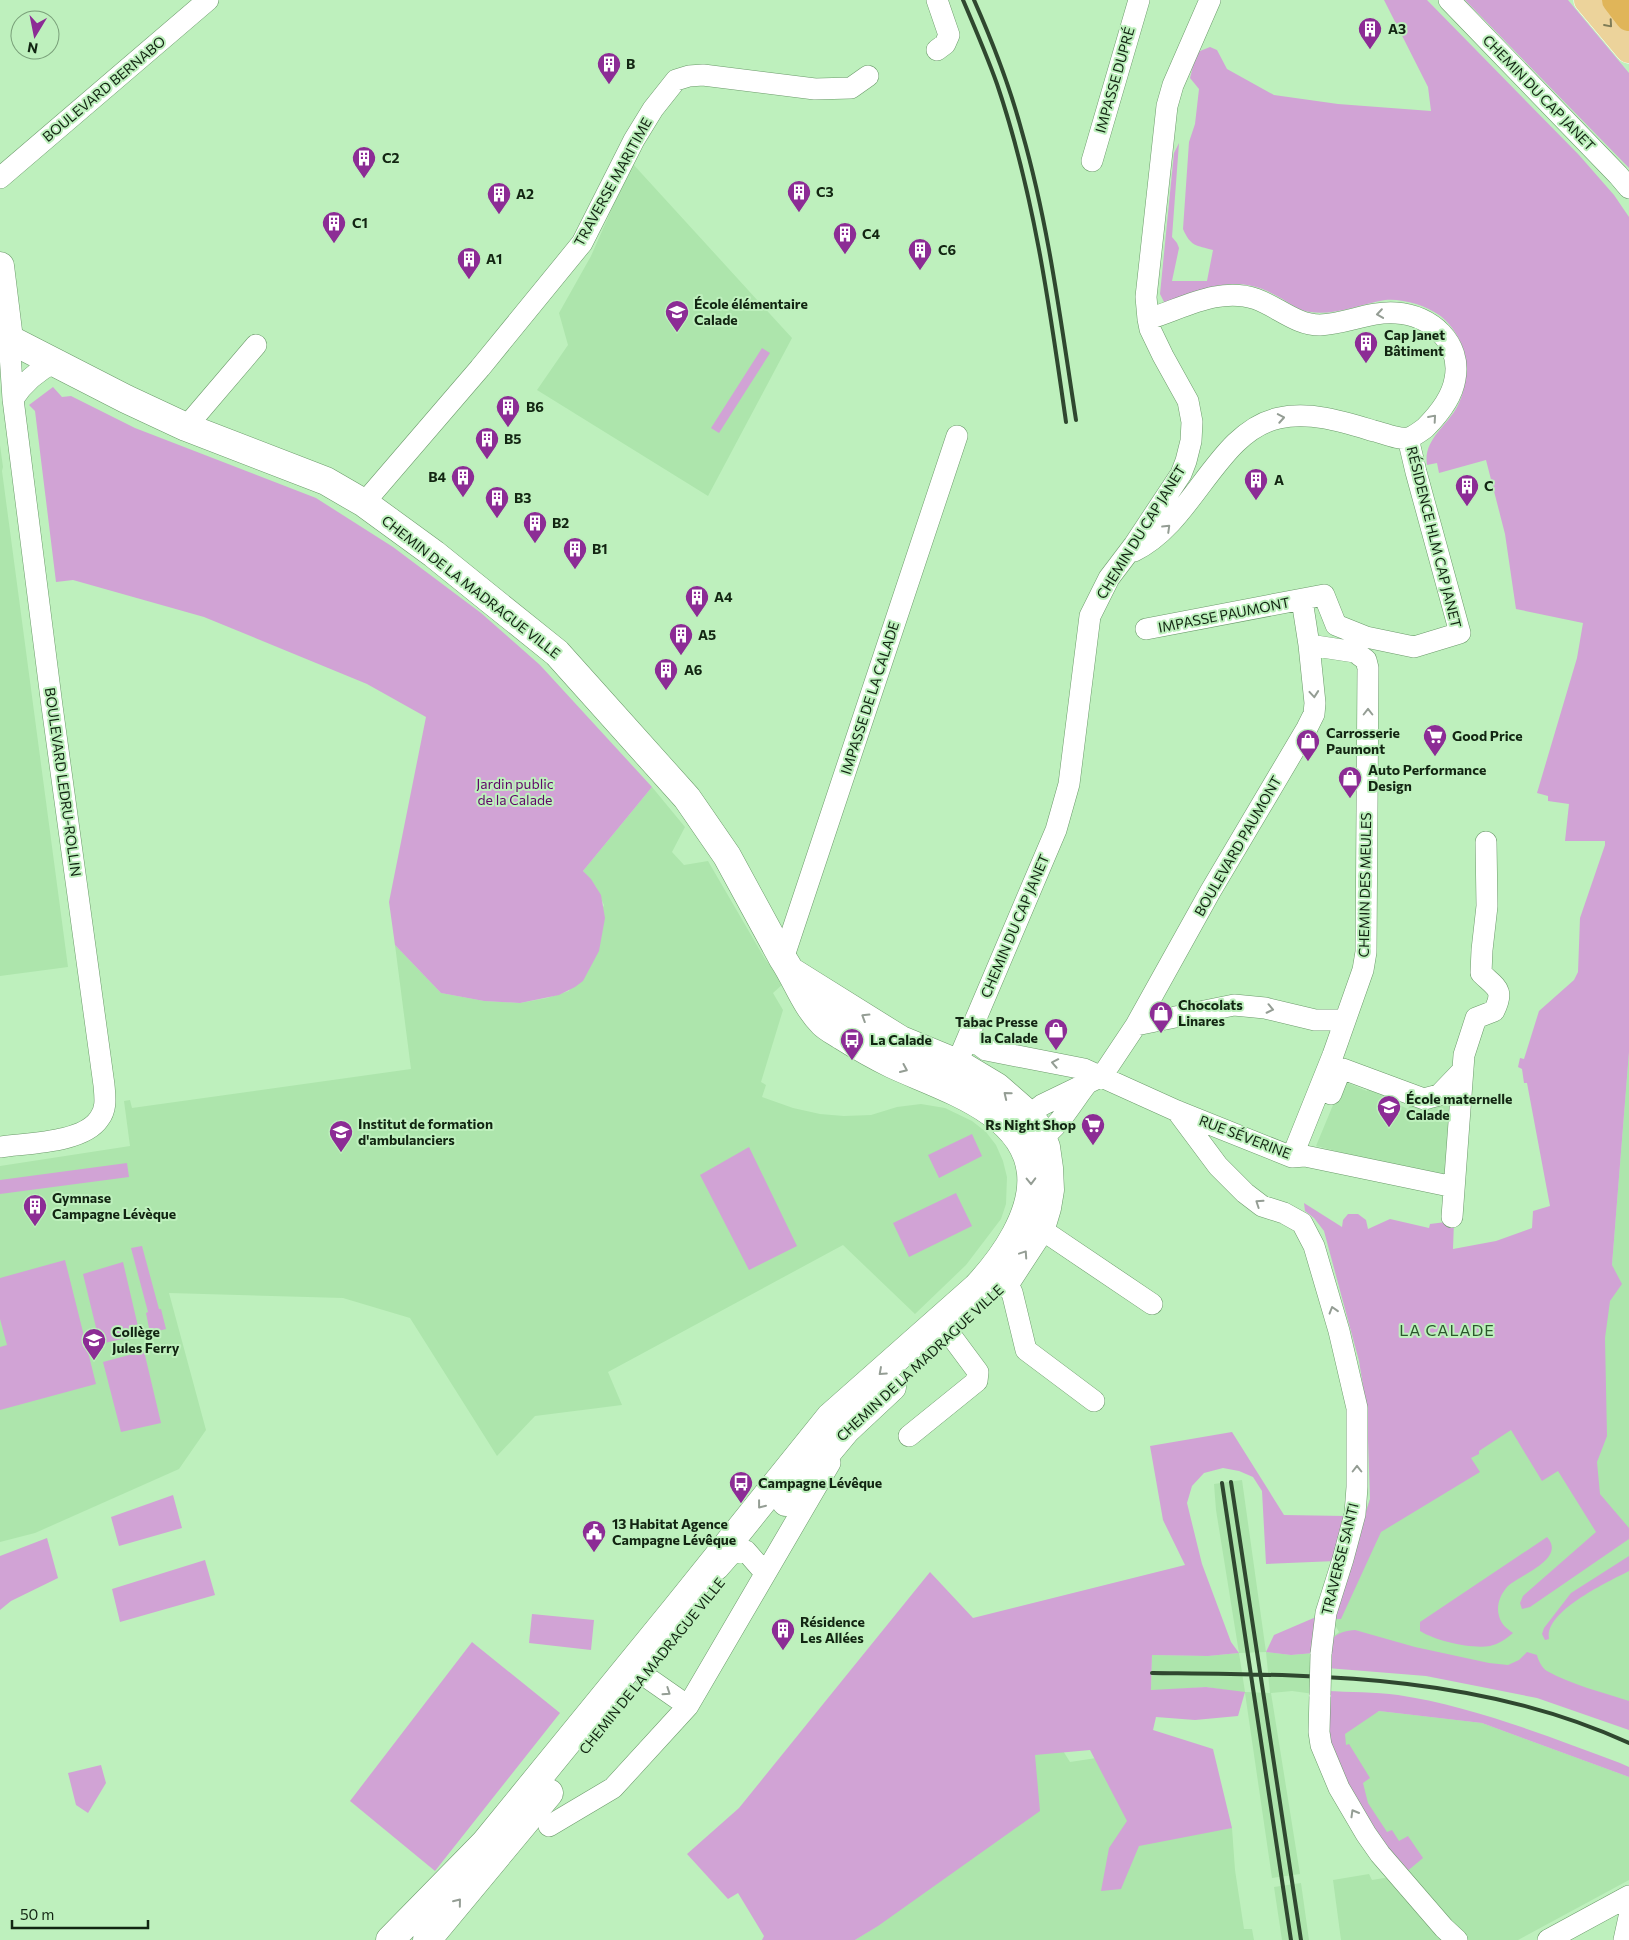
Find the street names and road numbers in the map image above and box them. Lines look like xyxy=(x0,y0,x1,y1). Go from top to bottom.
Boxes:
street label: IMPASSE DUPRÉ xyxy=(1091,25,1138,135)
street label: CHEMIN DU CAP JANET xyxy=(1480,31,1599,154)
street label: BOULEVARD BERNABO xyxy=(39,32,169,145)
street label: TRAVERSE MARITIME xyxy=(570,114,655,249)
street label: RÉSIDENCE HLM CAP JANET xyxy=(1404,444,1465,629)
street label: CHEMIN DU CAP JANET xyxy=(1092,462,1189,602)
street label: CHEMIN DE LA MADRAGUE VILLE xyxy=(379,512,564,662)
street label: IMPASSE PAUMONT xyxy=(1157,593,1291,636)
street label: IMPASSE DE LA CALADE xyxy=(837,619,902,776)
street label: BOULEVARD LEDRU-ROLLIN xyxy=(42,686,85,878)
street label: BOULEVARD PAUMONT xyxy=(1190,773,1285,919)
street label: CHEMIN DES MEULES xyxy=(1355,812,1374,958)
street label: CHEMIN DU CAP JANET xyxy=(977,851,1053,1000)
street label: RUE SÉVERINE xyxy=(1197,1111,1293,1162)
street label: CHEMIN DE LA MADRAGUE VILLE xyxy=(833,1281,1007,1445)
street label: TRAVERSE SANTI xyxy=(1317,1501,1362,1617)
street label: CHEMIN DE LA MADRAGUE VILLE xyxy=(575,1574,728,1757)

